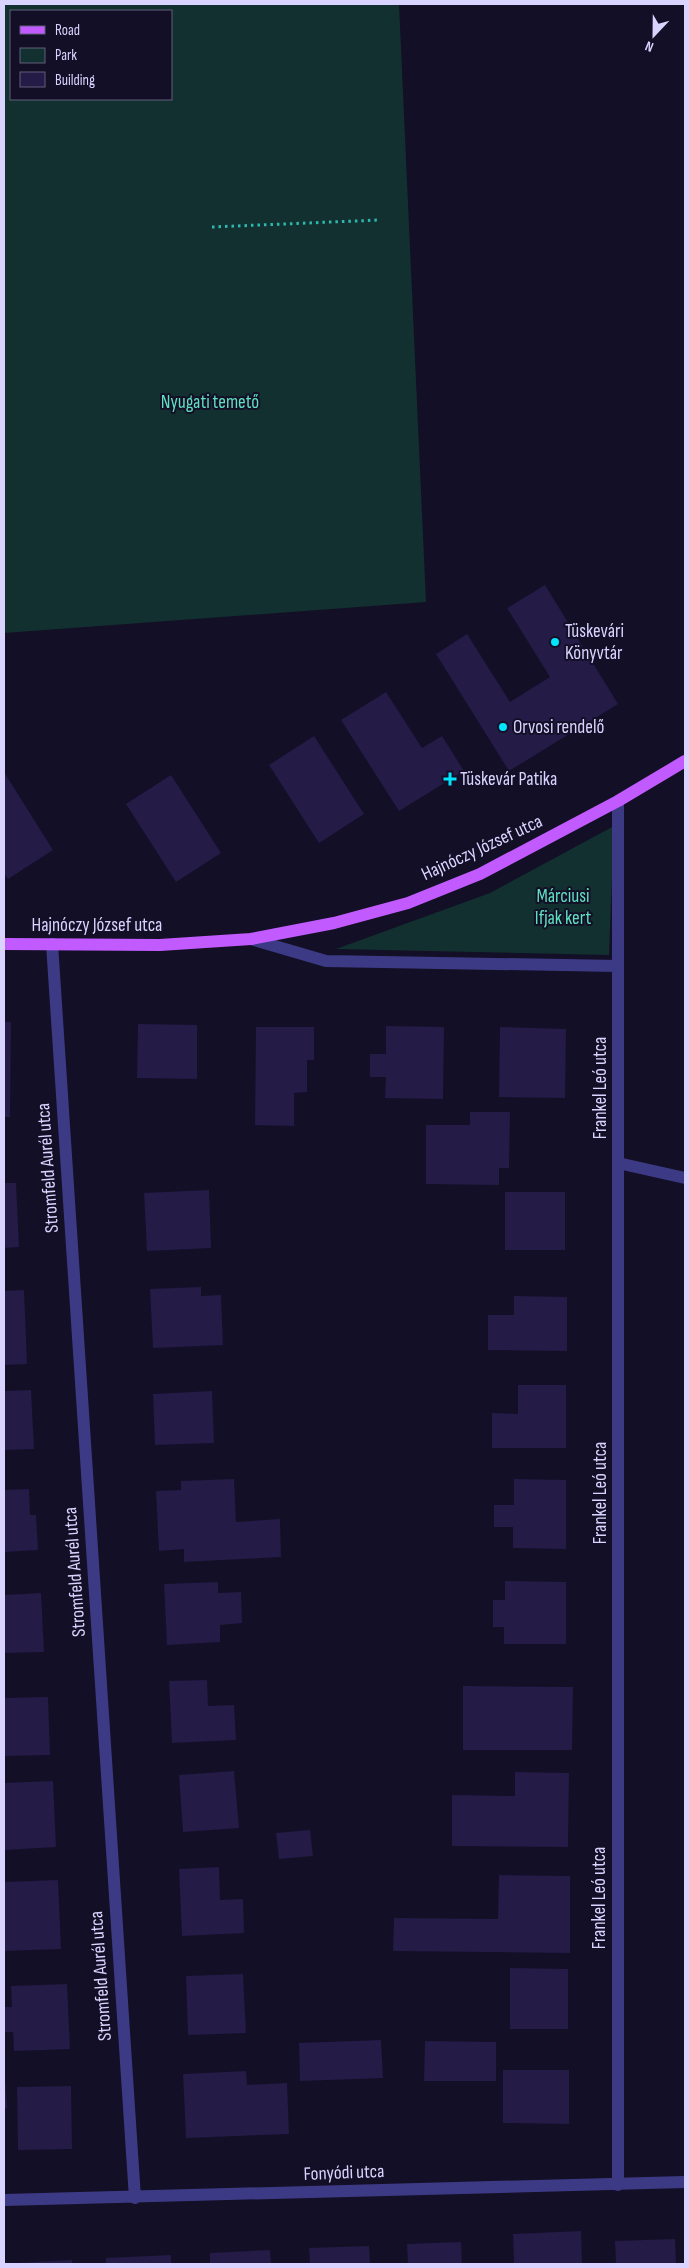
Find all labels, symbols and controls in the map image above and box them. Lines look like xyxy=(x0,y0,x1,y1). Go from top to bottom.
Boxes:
legend xyxy=(10,10,172,100)
north arrow xyxy=(629,10,679,60)
text: Road xyxy=(55,21,80,40)
text: N xyxy=(643,37,656,56)
text: Park xyxy=(55,46,77,65)
text: Building xyxy=(55,71,95,90)
park label: Nyugati temető xyxy=(161,391,259,414)
place label: Tüskevári Könyvtár xyxy=(565,620,624,665)
marker: Tüskevári Könyvtár xyxy=(549,636,561,648)
place label: Orvosi rendelő xyxy=(513,716,604,739)
marker: Orvosi rendelő xyxy=(497,721,509,733)
place label: Tüskevár Patika xyxy=(460,768,557,791)
marker: Tüskevár Patika xyxy=(444,773,456,785)
street label: Hajnóczy József utca xyxy=(418,810,546,886)
park label: Márciusi Ifjak kert xyxy=(535,885,591,930)
street label: Hajnóczy József utca xyxy=(32,914,162,937)
street label: Frankel Leó utca xyxy=(589,1037,612,1139)
street label: Stromfeld Aurél utca xyxy=(32,1102,64,1234)
street label: Frankel Leó utca xyxy=(589,1442,612,1544)
street label: Stromfeld Aurél utca xyxy=(59,1506,91,1638)
street label: Frankel Leó utca xyxy=(588,1847,611,1949)
street label: Stromfeld Aurél utca xyxy=(85,1910,117,2042)
street label: Fonyódi utca xyxy=(303,2160,385,2186)

